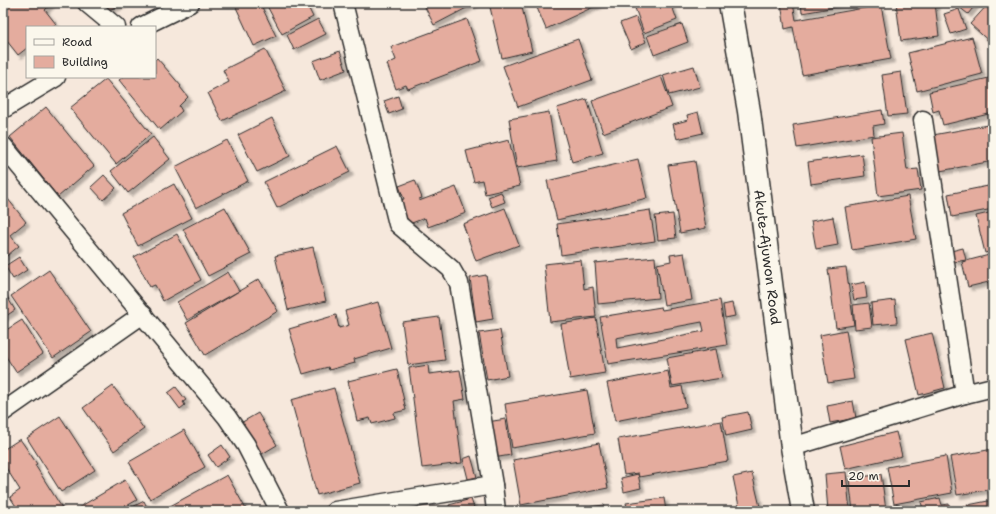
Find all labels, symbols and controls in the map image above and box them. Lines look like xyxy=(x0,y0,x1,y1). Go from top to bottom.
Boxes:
legend xyxy=(26,26,156,78)
text: Road xyxy=(62,34,93,50)
text: Building xyxy=(62,54,108,70)
street label: Akute-Ajuwon Road xyxy=(750,189,785,326)
scale bar xyxy=(842,462,909,488)
text: 20 m xyxy=(848,468,879,484)

